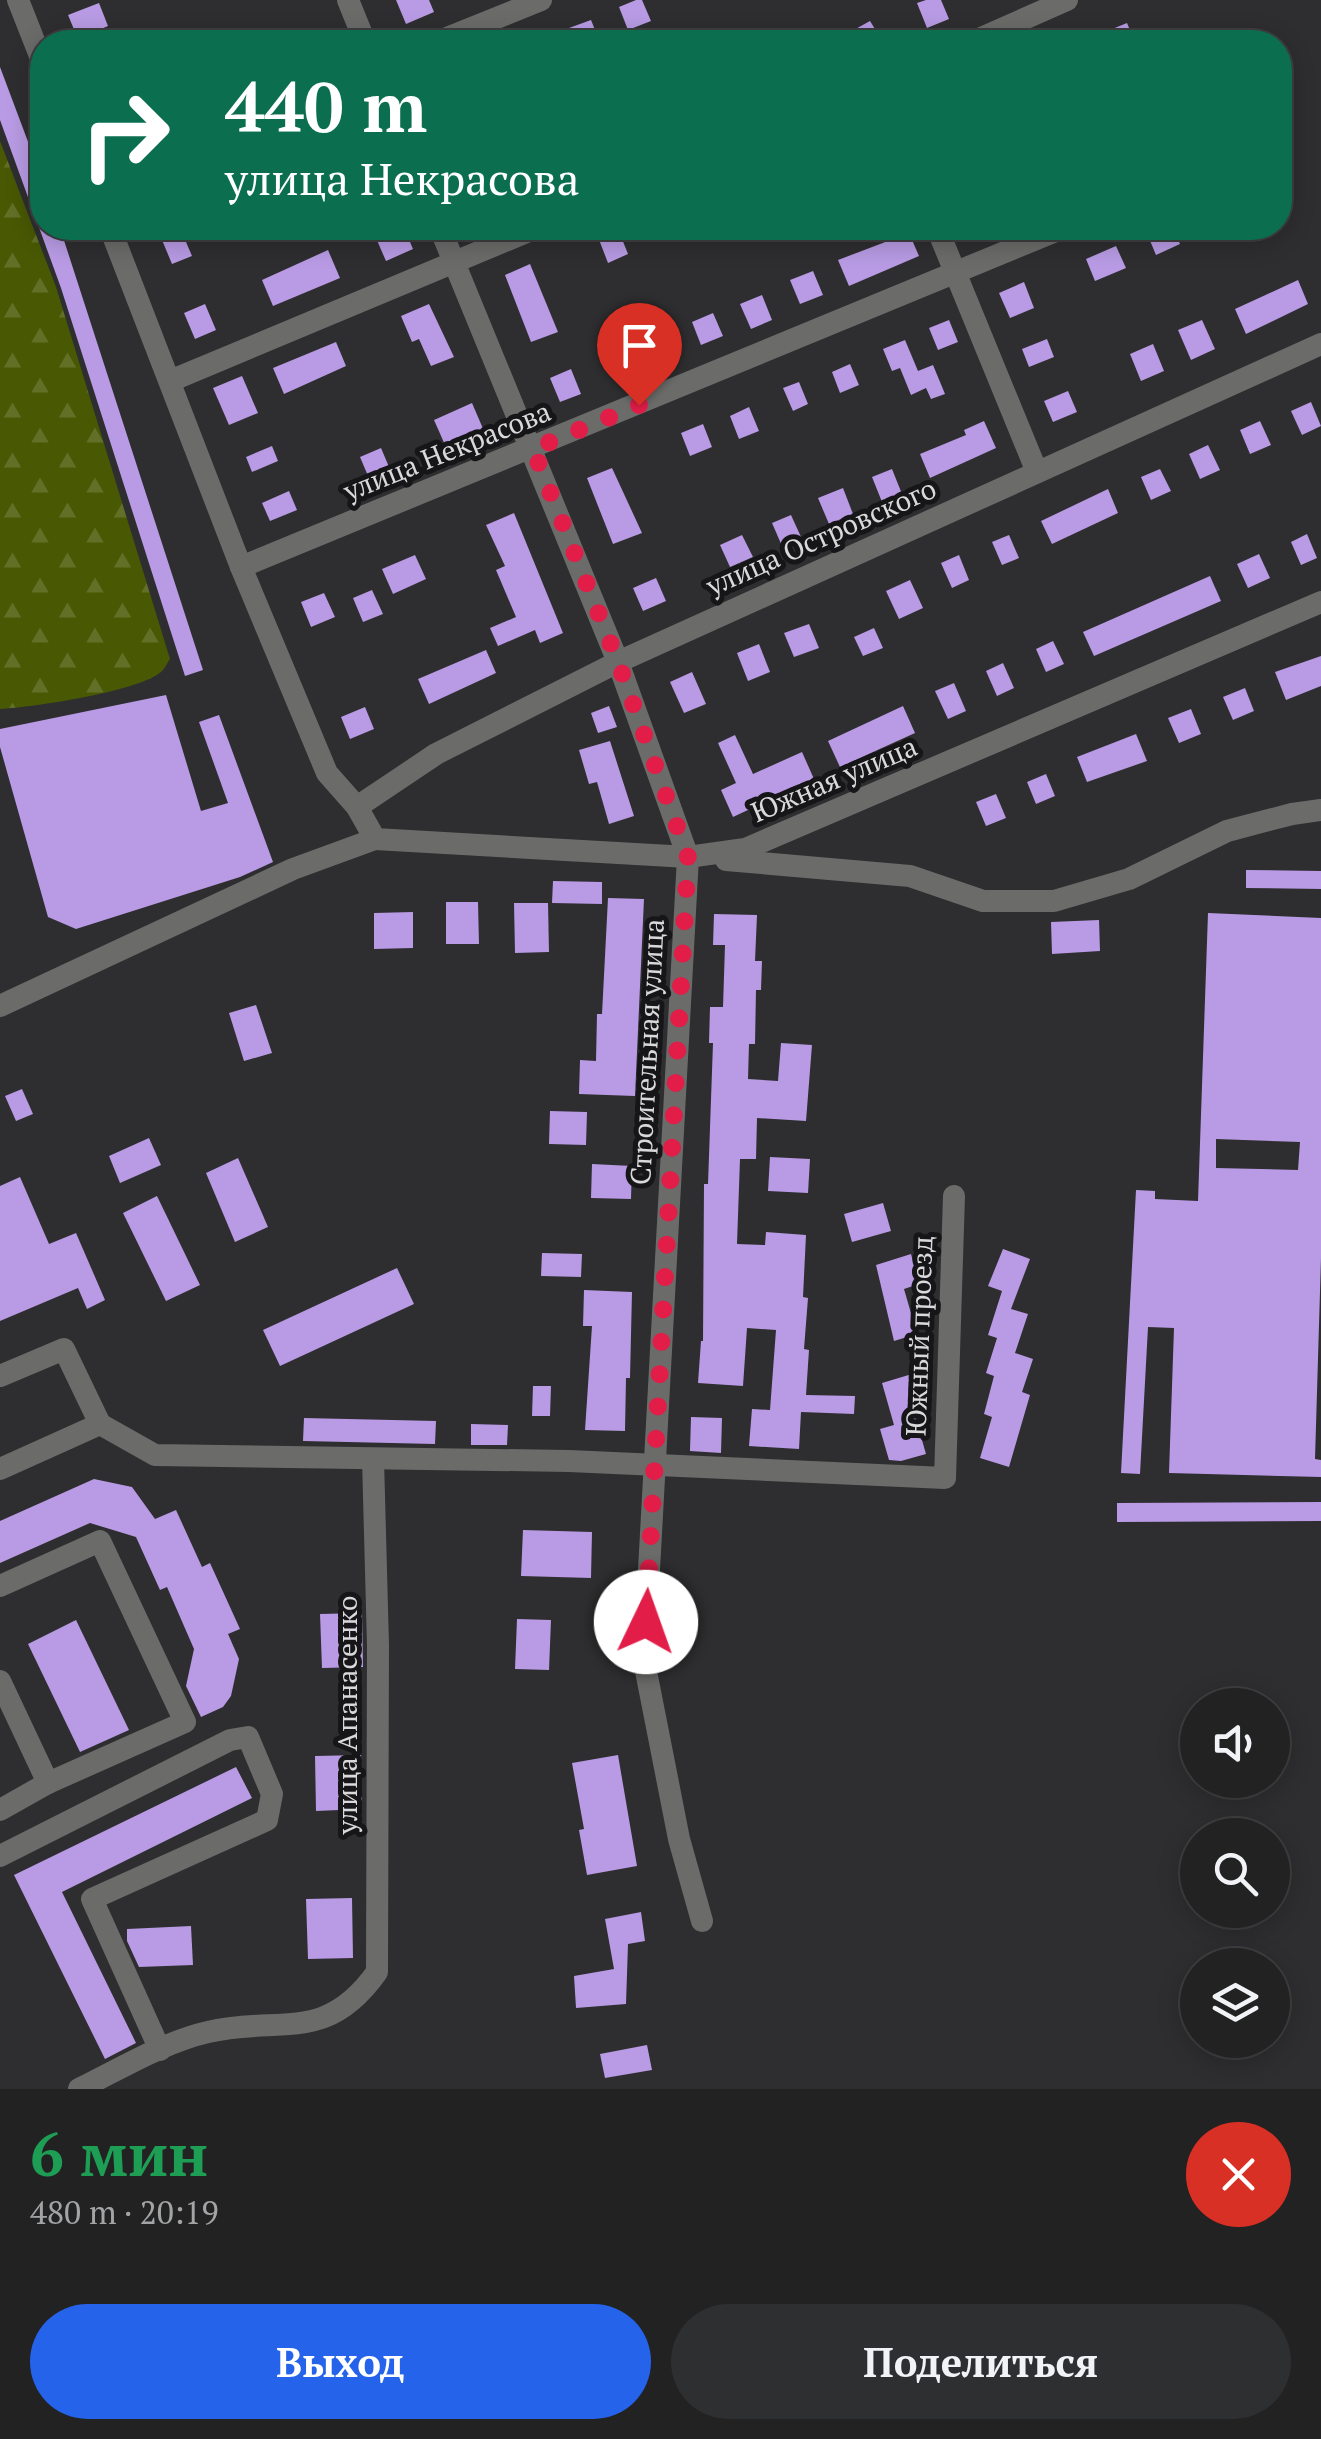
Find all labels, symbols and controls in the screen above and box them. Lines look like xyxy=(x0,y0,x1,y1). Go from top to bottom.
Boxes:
text: 440 m xyxy=(225,59,427,152)
icon: right xyxy=(60,70,190,200)
text: улица Некрасова xyxy=(225,148,579,208)
pin xyxy=(597,303,682,406)
icon: arrive xyxy=(612,318,667,373)
street label: улица Некрасова xyxy=(337,392,556,509)
street label: улица Островского xyxy=(699,469,942,604)
street label: Южная улица xyxy=(745,727,922,830)
street label: Строительная улица xyxy=(621,918,672,1186)
street label: Южный проезд xyxy=(897,1235,940,1437)
position arrow xyxy=(594,1570,698,1674)
street label: улица Апанасенко xyxy=(328,1595,365,1836)
map controls xyxy=(1180,1688,1290,2058)
button: sound xyxy=(1180,1688,1290,1798)
button: search xyxy=(1180,1818,1290,1928)
button: layers xyxy=(1180,1948,1290,2058)
text: 6 мин xyxy=(30,2114,208,2193)
button: close xyxy=(1186,2122,1291,2227)
text: 480 m · 20:19 xyxy=(30,2191,218,2233)
button: Выход xyxy=(30,2304,651,2419)
button: Поделиться xyxy=(671,2304,1291,2419)

